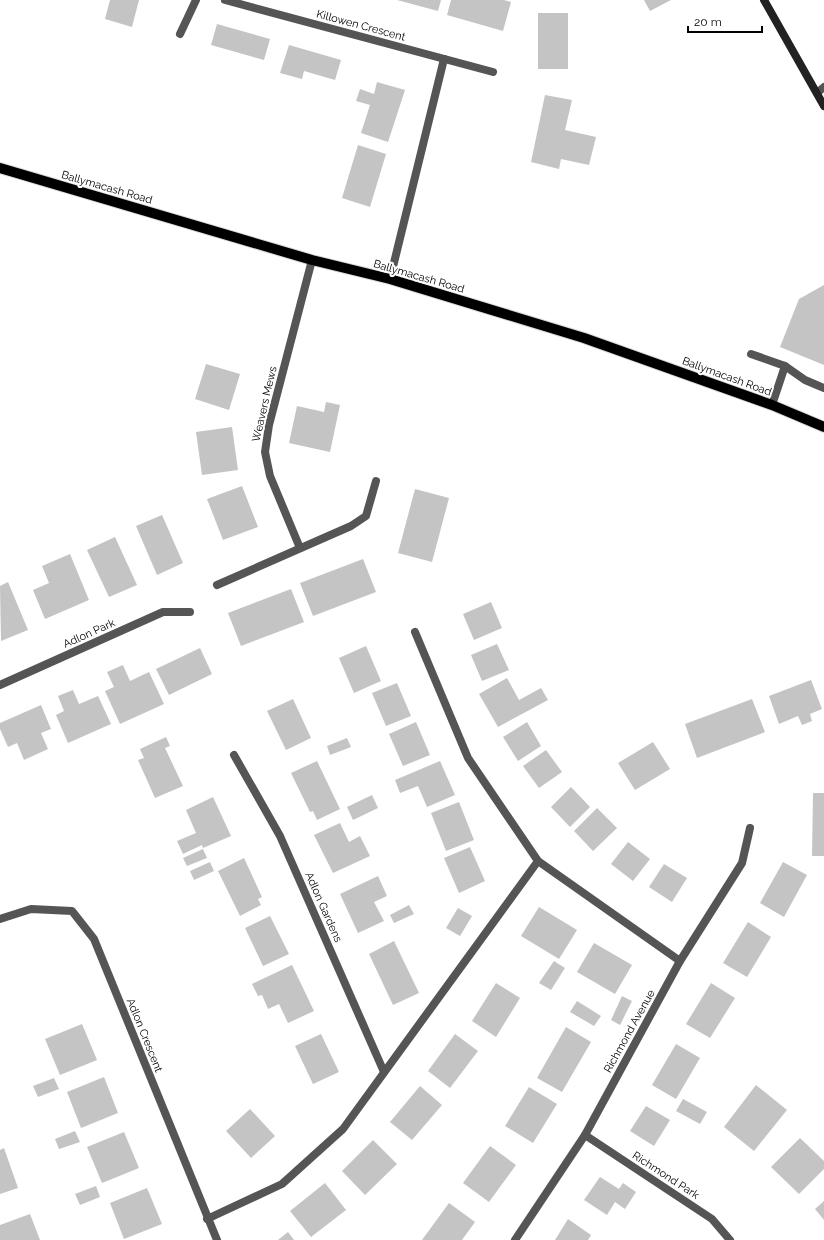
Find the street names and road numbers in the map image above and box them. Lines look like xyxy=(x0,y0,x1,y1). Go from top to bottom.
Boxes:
street label: Killowen Crescent xyxy=(315,7,407,44)
street label: Ballymacash Road xyxy=(60,168,154,207)
street label: Ballymacash Road xyxy=(372,257,466,296)
street label: Ballymacash Road xyxy=(680,354,773,399)
street label: Weavers Mews xyxy=(249,365,279,443)
street label: Adlon Park xyxy=(61,616,117,651)
street label: Adlon Gardens xyxy=(302,870,345,944)
street label: Richmond Avenue xyxy=(601,987,658,1075)
street label: Adlon Crescent xyxy=(124,996,165,1074)
street label: Richmond Park xyxy=(630,1149,702,1202)

